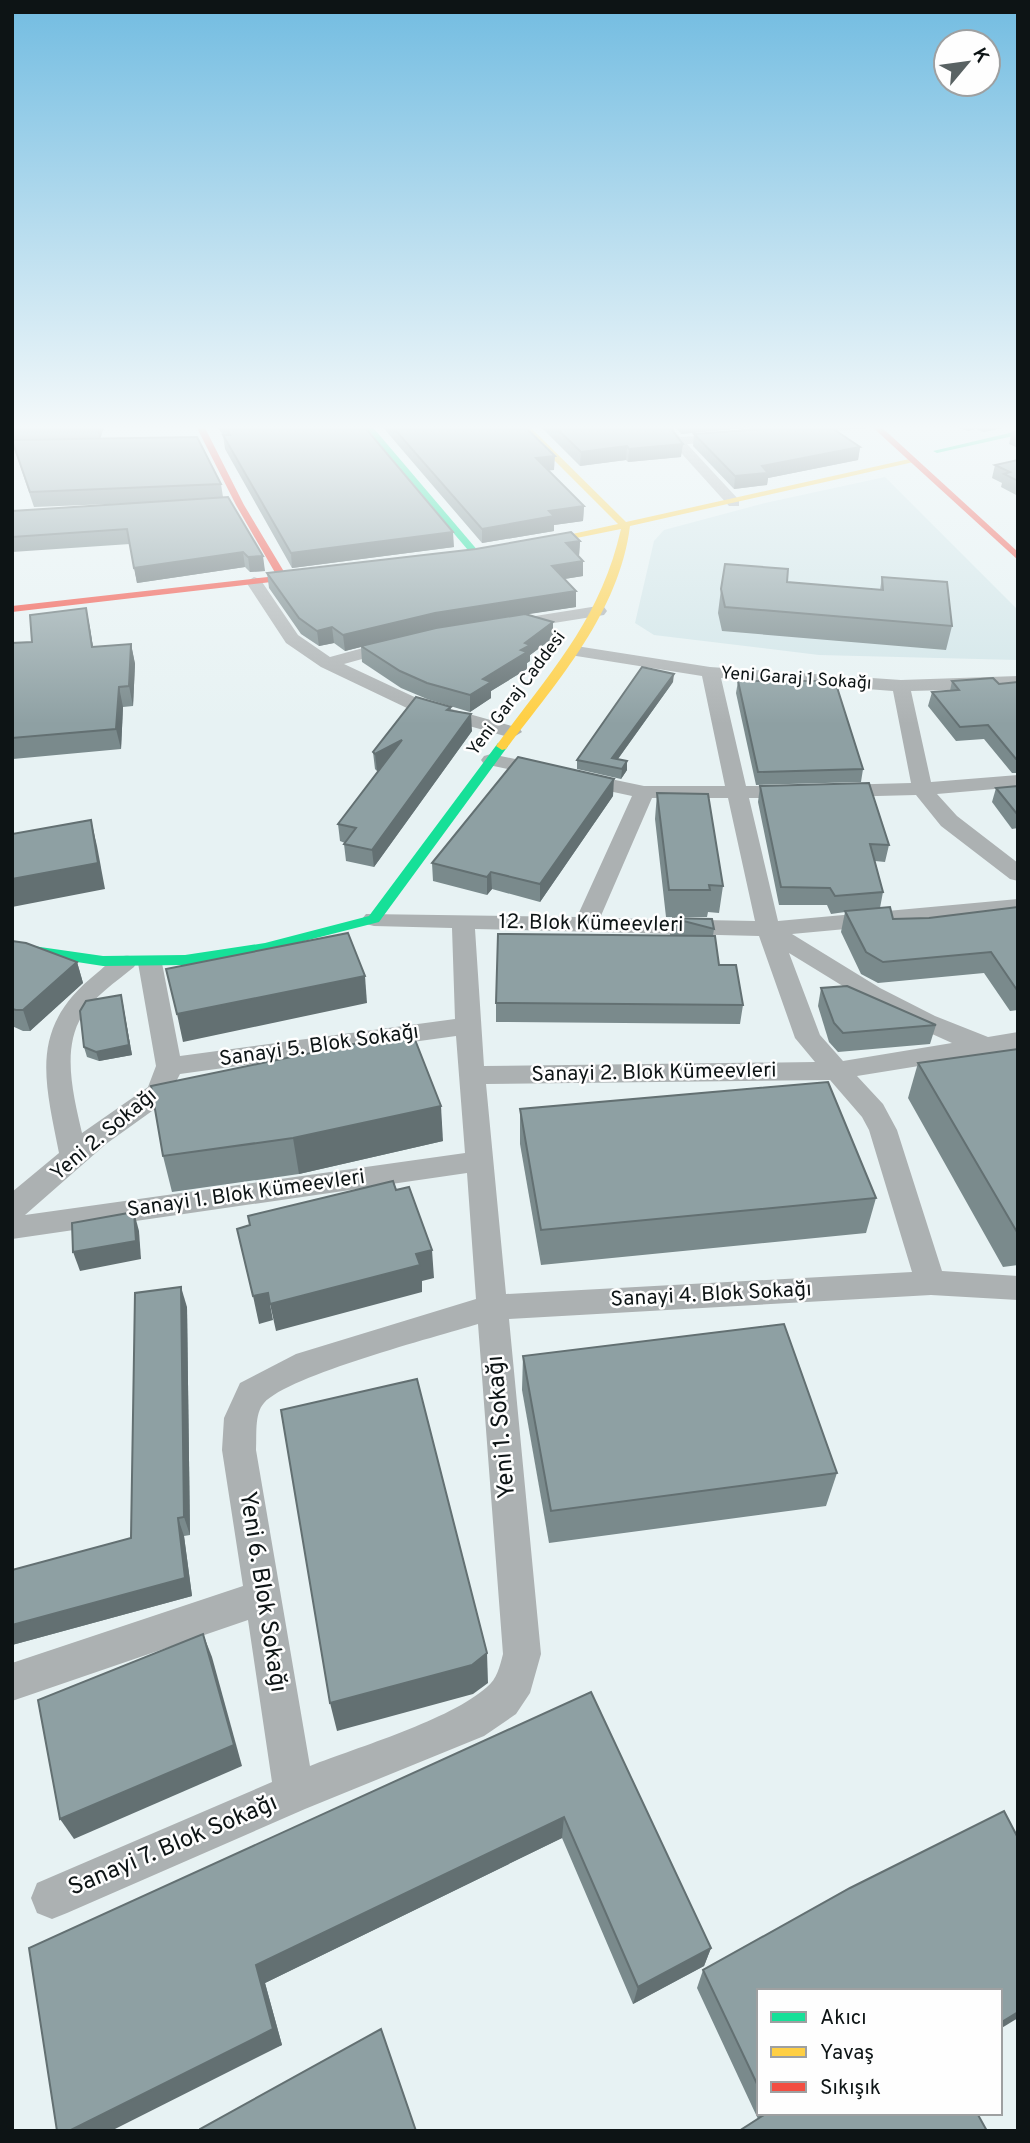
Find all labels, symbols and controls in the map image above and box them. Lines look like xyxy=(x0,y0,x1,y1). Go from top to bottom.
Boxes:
north arrow xyxy=(932,28,1002,98)
text: K xyxy=(966,44,994,67)
street label: Yeni Garaj Caddesi xyxy=(463,627,571,761)
street label: Yeni Garaj 1 Sokağı xyxy=(720,662,872,696)
street label: 12. Blok Kümeevleri xyxy=(498,909,684,939)
street label: Sanayi 5. Blok Sokağı xyxy=(218,1019,420,1073)
street label: Sanayi 2. Blok Kümeevleri xyxy=(531,1057,777,1089)
street label: Yeni 2. Sokağı xyxy=(45,1083,163,1187)
street label: Sanayi 1. Blok Kümeevleri xyxy=(125,1164,367,1224)
street label: Sanayi 4. Blok Sokağı xyxy=(610,1276,812,1314)
street label: Yeni 1. Sokağı xyxy=(481,1354,523,1500)
street label: Yeni 6. Blok Sokağı xyxy=(231,1489,293,1695)
street label: Sanayi 7. Blok Sokağı xyxy=(64,1788,282,1904)
legend xyxy=(757,1989,1002,2115)
text: Akıcı xyxy=(820,2005,867,2032)
text: Yavaş xyxy=(820,2040,874,2067)
text: Sıkışık xyxy=(820,2075,881,2102)

